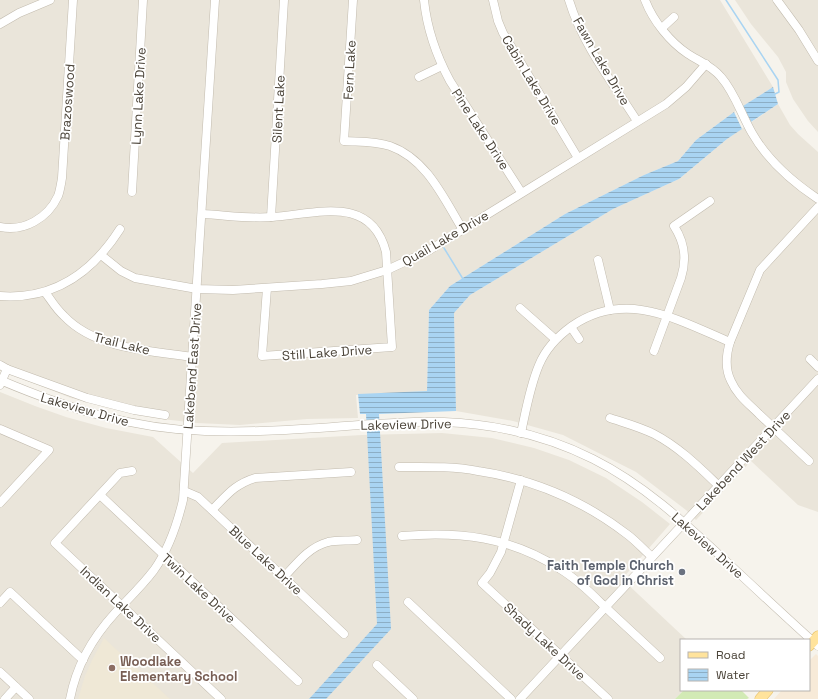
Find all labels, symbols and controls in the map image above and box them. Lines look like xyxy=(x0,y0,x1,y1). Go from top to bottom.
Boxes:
street label: Fawn Lake Drive xyxy=(569,14,634,109)
street label: Cabin Lake Drive xyxy=(498,32,565,128)
street label: Fern Lake xyxy=(339,40,360,100)
street label: Lynn Lake Drive xyxy=(127,47,150,145)
street label: Brazoswood xyxy=(56,63,79,141)
street label: Silent Lake xyxy=(268,75,289,143)
street label: Pine Lake Drive xyxy=(448,85,513,173)
street label: Quail Lake Drive xyxy=(399,207,492,270)
street label: Lakebend East Drive xyxy=(180,302,205,430)
street label: Trail Lake xyxy=(92,328,152,359)
street label: Still Lake Drive xyxy=(281,341,373,364)
street label: Lakeview Drive xyxy=(39,389,131,430)
street label: Lakebend West Drive xyxy=(693,407,794,514)
street label: Lakeview Drive xyxy=(360,415,452,434)
street label: Lakeview Drive xyxy=(668,509,747,582)
street label: Blue Lake Drive xyxy=(225,522,306,599)
street label: Twin Lake Drive xyxy=(158,550,239,627)
place label: Faith Temple Church of God in Christ xyxy=(547,557,674,589)
street label: Indian Lake Drive xyxy=(77,562,165,646)
marker: Faith Temple Church of God in Christ xyxy=(677,567,687,577)
street label: Shady Lake Drive xyxy=(500,599,589,684)
legend xyxy=(680,639,810,691)
text: Road xyxy=(716,647,745,663)
place label: Woodlake Elementary School xyxy=(120,653,237,685)
marker: Woodlake Elementary School xyxy=(107,663,117,673)
text: Water xyxy=(716,667,750,683)

